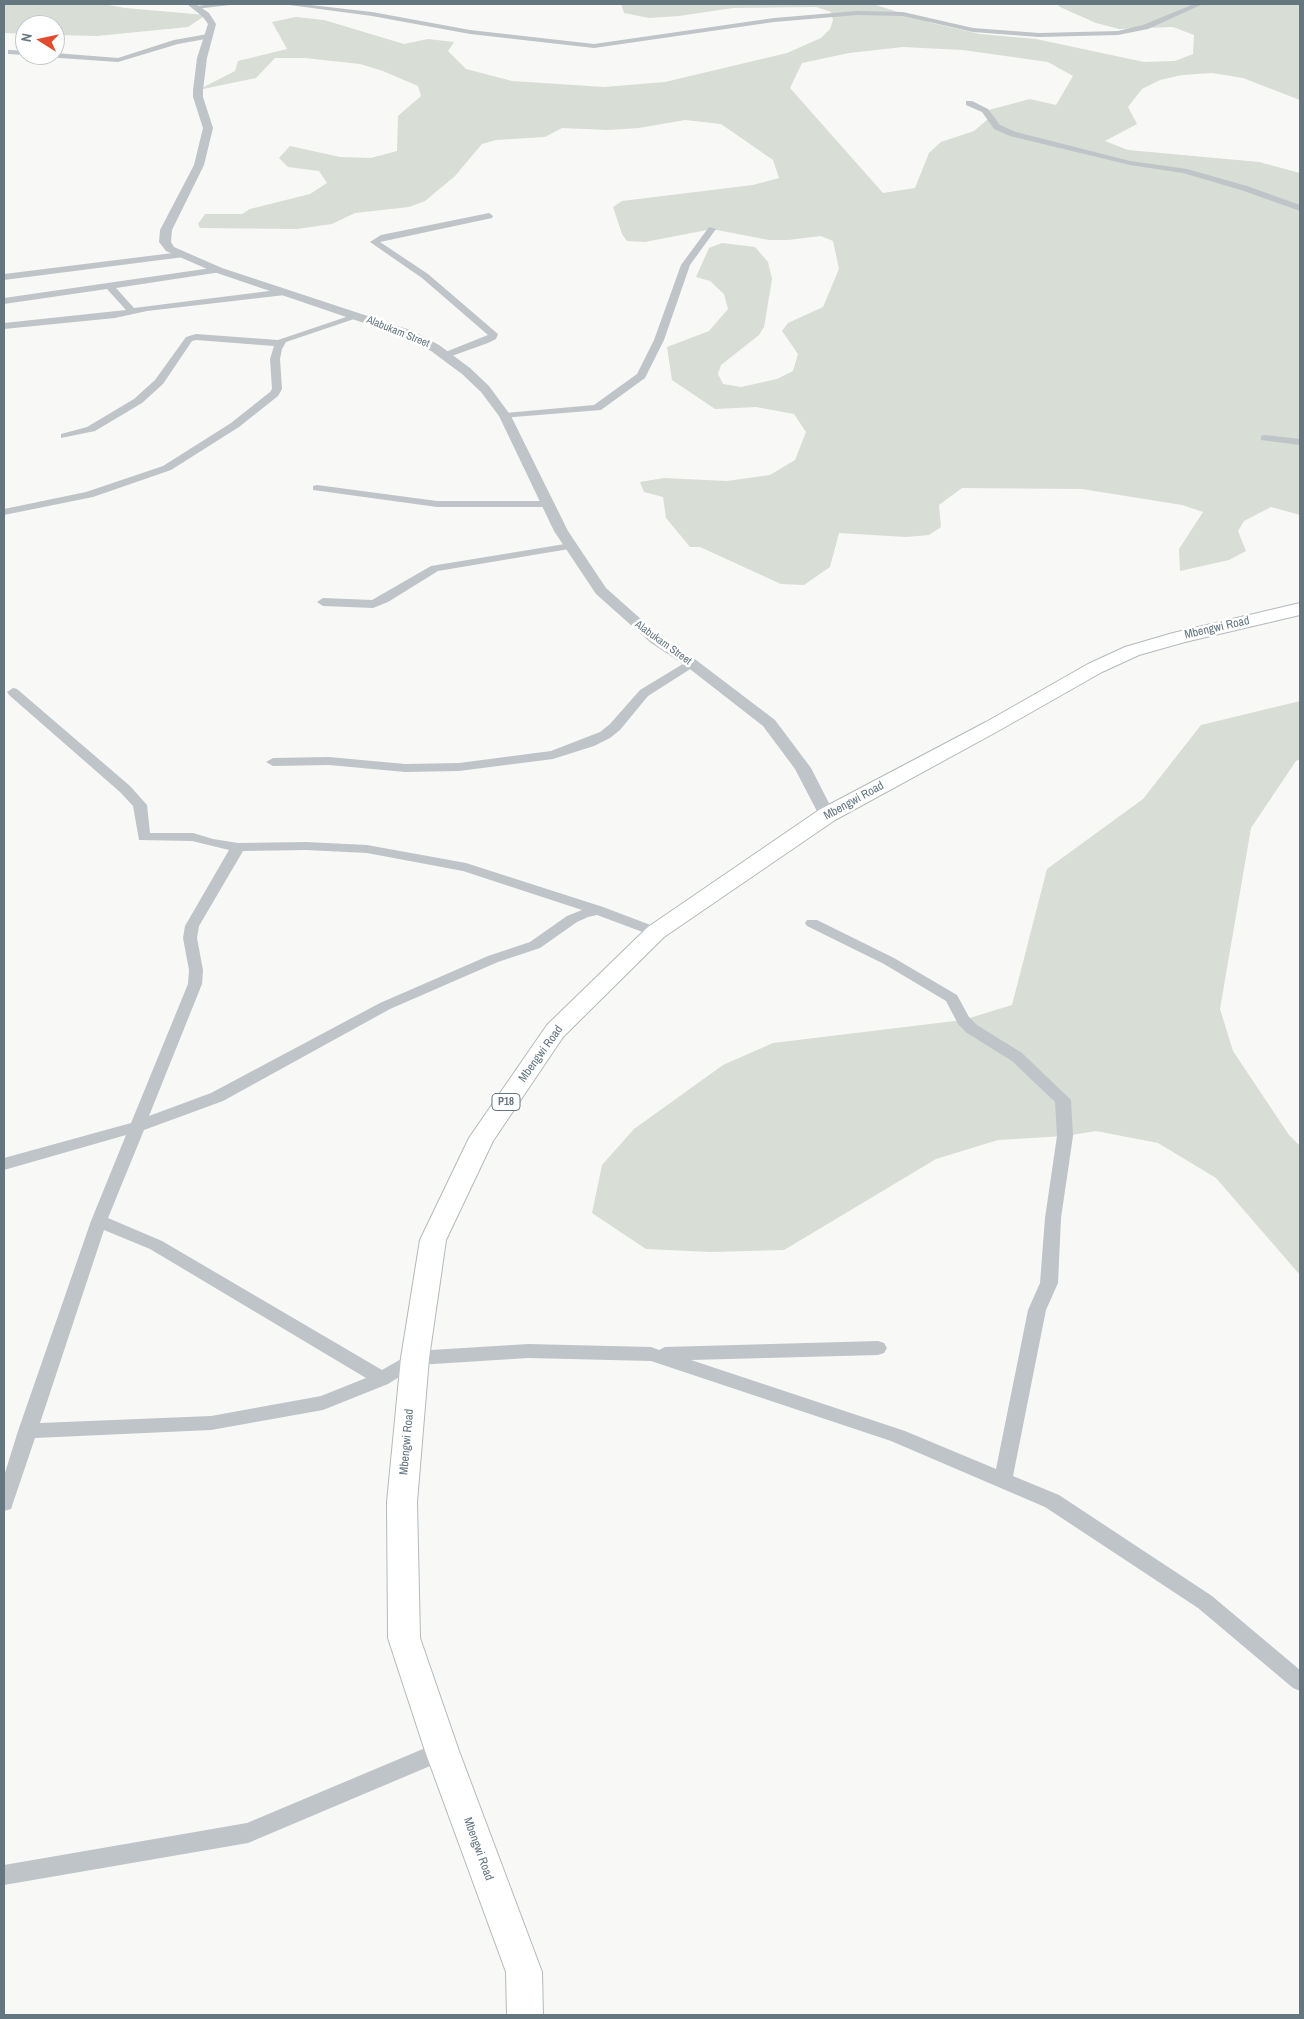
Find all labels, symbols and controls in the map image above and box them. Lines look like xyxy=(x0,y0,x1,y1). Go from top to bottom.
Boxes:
north arrow xyxy=(15,15,65,65)
text: N xyxy=(17,32,36,43)
street label: Alabukam Street xyxy=(365,313,431,351)
street label: Mbengwi Road xyxy=(1183,614,1251,642)
street label: Alabukam Street xyxy=(632,618,694,668)
street label: Mbengwi Road xyxy=(822,779,886,823)
street label: Mbengwi Road xyxy=(516,1023,566,1085)
road number: P18 xyxy=(492,1094,520,1110)
street label: Mbengwi Road xyxy=(397,1408,417,1476)
street label: Mbengwi Road xyxy=(460,1815,496,1883)

